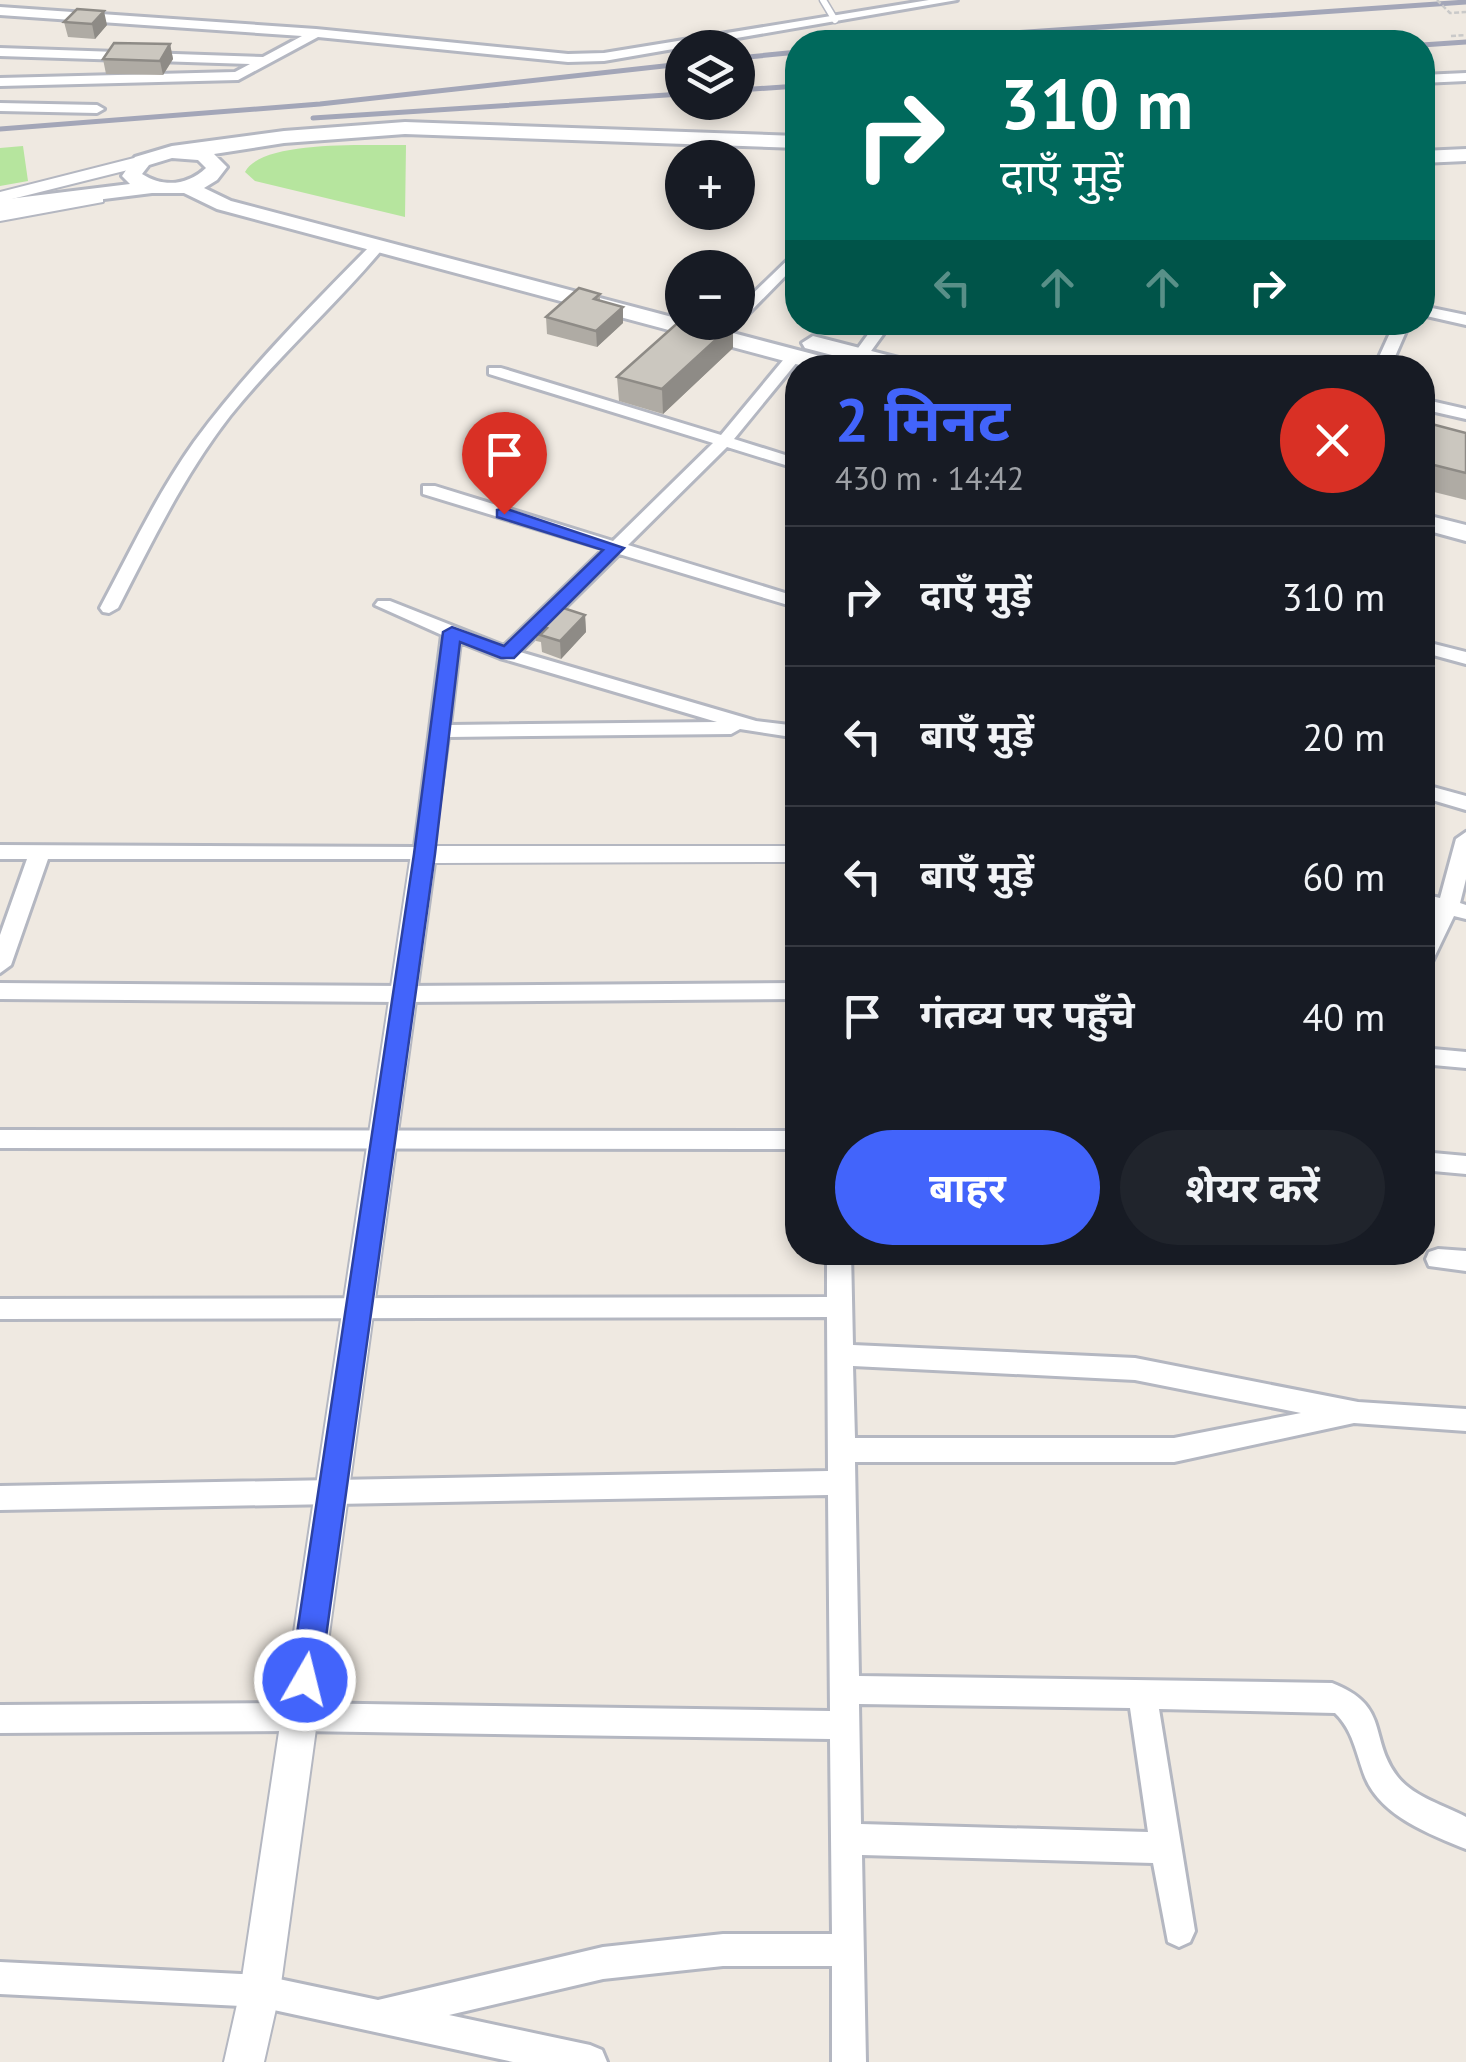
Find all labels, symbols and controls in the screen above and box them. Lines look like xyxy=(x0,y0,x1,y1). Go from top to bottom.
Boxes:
map controls xyxy=(665,30,755,340)
button: layers xyxy=(665,30,755,120)
text: 310 m xyxy=(1000,58,1193,148)
icon: right xyxy=(835,70,965,200)
button: + xyxy=(665,140,755,230)
text: दाएँ मुड़ें xyxy=(1000,146,1123,204)
button: − xyxy=(665,250,755,340)
icon: left xyxy=(925,260,980,315)
icon: ahead xyxy=(1030,260,1085,315)
icon: ahead xyxy=(1135,260,1190,315)
icon: right xyxy=(1240,260,1295,315)
text: 2 मिनट xyxy=(835,380,1010,458)
button: close xyxy=(1280,388,1385,493)
pin xyxy=(462,412,547,515)
icon: arrive xyxy=(477,427,532,482)
text: 430 m · 14:42 xyxy=(835,457,1024,499)
icon: right xyxy=(835,569,890,624)
text: दाएँ मुड़ें xyxy=(920,569,1032,618)
text: 310 m xyxy=(1282,572,1385,621)
icon: left xyxy=(835,709,890,764)
text: बाएँ मुड़ें xyxy=(920,709,1034,758)
text: 20 m xyxy=(1303,712,1385,761)
icon: left xyxy=(835,849,890,904)
text: बाएँ मुड़ें xyxy=(920,849,1034,898)
text: 60 m xyxy=(1303,852,1385,901)
icon: arrive xyxy=(835,989,890,1044)
text: गंतव्य पर पहुँचे xyxy=(920,989,1135,1038)
text: 40 m xyxy=(1303,992,1385,1041)
button: बाहर xyxy=(835,1130,1100,1245)
button: शेयर करें xyxy=(1120,1130,1385,1245)
position arrow xyxy=(253,1628,357,1732)

